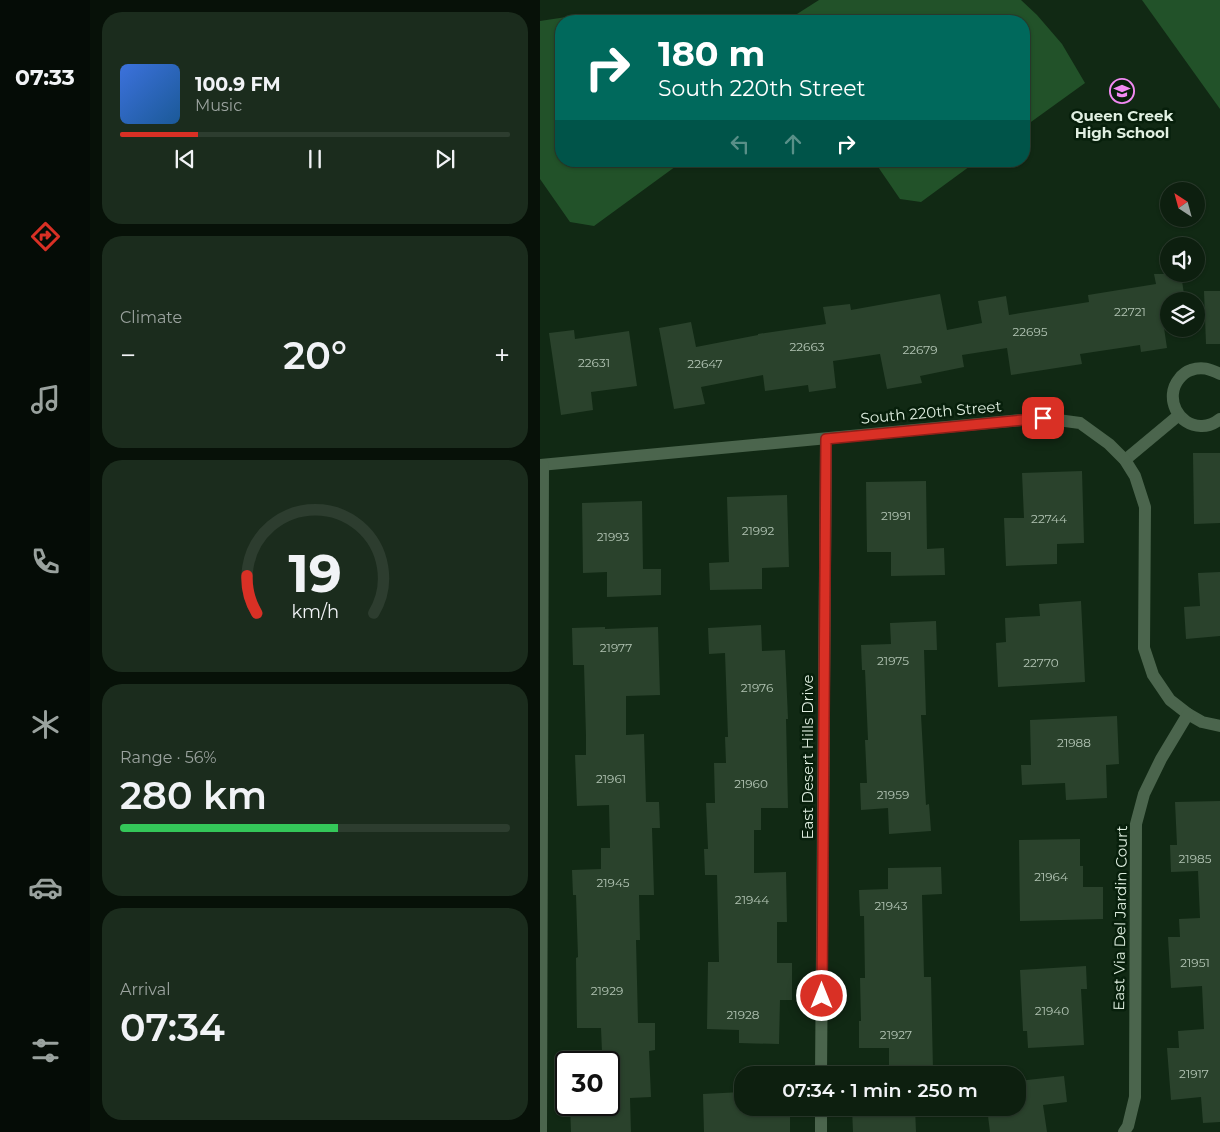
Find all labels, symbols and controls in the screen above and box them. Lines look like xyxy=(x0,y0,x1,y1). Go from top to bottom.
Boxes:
text: 180 m xyxy=(658,32,765,75)
icon: right xyxy=(575,35,640,100)
text: 07:33 xyxy=(15,64,75,91)
text: 100.9 FM xyxy=(195,73,281,96)
text: South 220th Street xyxy=(658,75,866,102)
school or university icon: Queen Creek High School xyxy=(1109,78,1135,104)
text: Music xyxy=(195,96,242,115)
place label: Queen Creek High School xyxy=(1071,106,1173,142)
icon: left xyxy=(726,130,754,158)
icon: ahead xyxy=(779,130,807,158)
icon: right xyxy=(832,130,860,158)
icon: previous xyxy=(171,145,199,173)
icon: pause xyxy=(301,145,329,173)
icon: next xyxy=(431,145,459,173)
north arrow xyxy=(1160,182,1205,228)
map controls xyxy=(1160,182,1205,337)
icon: directions xyxy=(28,219,63,254)
button: sound xyxy=(1160,237,1205,282)
button: layers xyxy=(1160,292,1205,337)
house number: 22721 xyxy=(1114,304,1146,319)
text: Climate xyxy=(120,308,182,327)
house number: 22695 xyxy=(1012,324,1048,339)
text: 20° xyxy=(283,332,347,379)
text: − xyxy=(120,338,136,372)
text: + xyxy=(494,338,510,372)
house number: 22663 xyxy=(790,339,825,354)
house number: 22679 xyxy=(902,342,938,357)
house number: 22631 xyxy=(578,355,610,370)
house number: 22647 xyxy=(687,356,723,371)
icon: music xyxy=(28,382,63,417)
street label: South 220th Street xyxy=(860,396,1002,428)
pin xyxy=(1022,397,1064,439)
icon: arrive xyxy=(1029,404,1057,432)
house number: 21991 xyxy=(881,508,911,523)
house number: 22744 xyxy=(1031,511,1067,526)
house number: 21992 xyxy=(742,523,774,538)
house number: 21993 xyxy=(597,529,629,544)
text: 19 xyxy=(288,542,342,605)
icon: phone xyxy=(28,544,63,579)
text: km/h xyxy=(291,601,339,622)
house number: 21977 xyxy=(600,640,632,655)
house number: 21975 xyxy=(877,653,909,668)
house number: 22770 xyxy=(1023,655,1059,670)
street label: East Desert Hills Drive xyxy=(798,674,817,840)
house number: 21976 xyxy=(741,680,773,695)
icon: climate xyxy=(28,707,63,742)
house number: 21988 xyxy=(1057,735,1091,750)
text: Range · 56% xyxy=(120,748,217,767)
house number: 21961 xyxy=(596,771,626,786)
text: 280 km xyxy=(120,772,267,819)
house number: 21960 xyxy=(734,776,768,791)
house number: 21959 xyxy=(877,787,909,802)
street label: East Via Del Jardin Court xyxy=(1109,825,1131,1011)
house number: 21985 xyxy=(1179,851,1212,866)
house number: 21964 xyxy=(1034,869,1068,884)
icon: car xyxy=(28,870,63,905)
house number: 21945 xyxy=(596,875,630,890)
house number: 21944 xyxy=(735,892,769,907)
house number: 21943 xyxy=(875,898,908,913)
house number: 21951 xyxy=(1180,955,1210,970)
position arrow xyxy=(795,969,847,1021)
text: Arrival xyxy=(120,980,170,999)
house number: 21929 xyxy=(591,983,623,998)
house number: 21940 xyxy=(1035,1003,1069,1018)
text: 07:34 xyxy=(120,1004,225,1051)
house number: 21928 xyxy=(727,1007,760,1022)
house number: 21927 xyxy=(880,1027,912,1042)
icon: filters xyxy=(28,1033,63,1068)
speed limit sign: 30 xyxy=(555,1051,620,1116)
house number: 21917 xyxy=(1179,1066,1209,1081)
text: 07:34 · 1 min · 250 m xyxy=(782,1079,978,1102)

